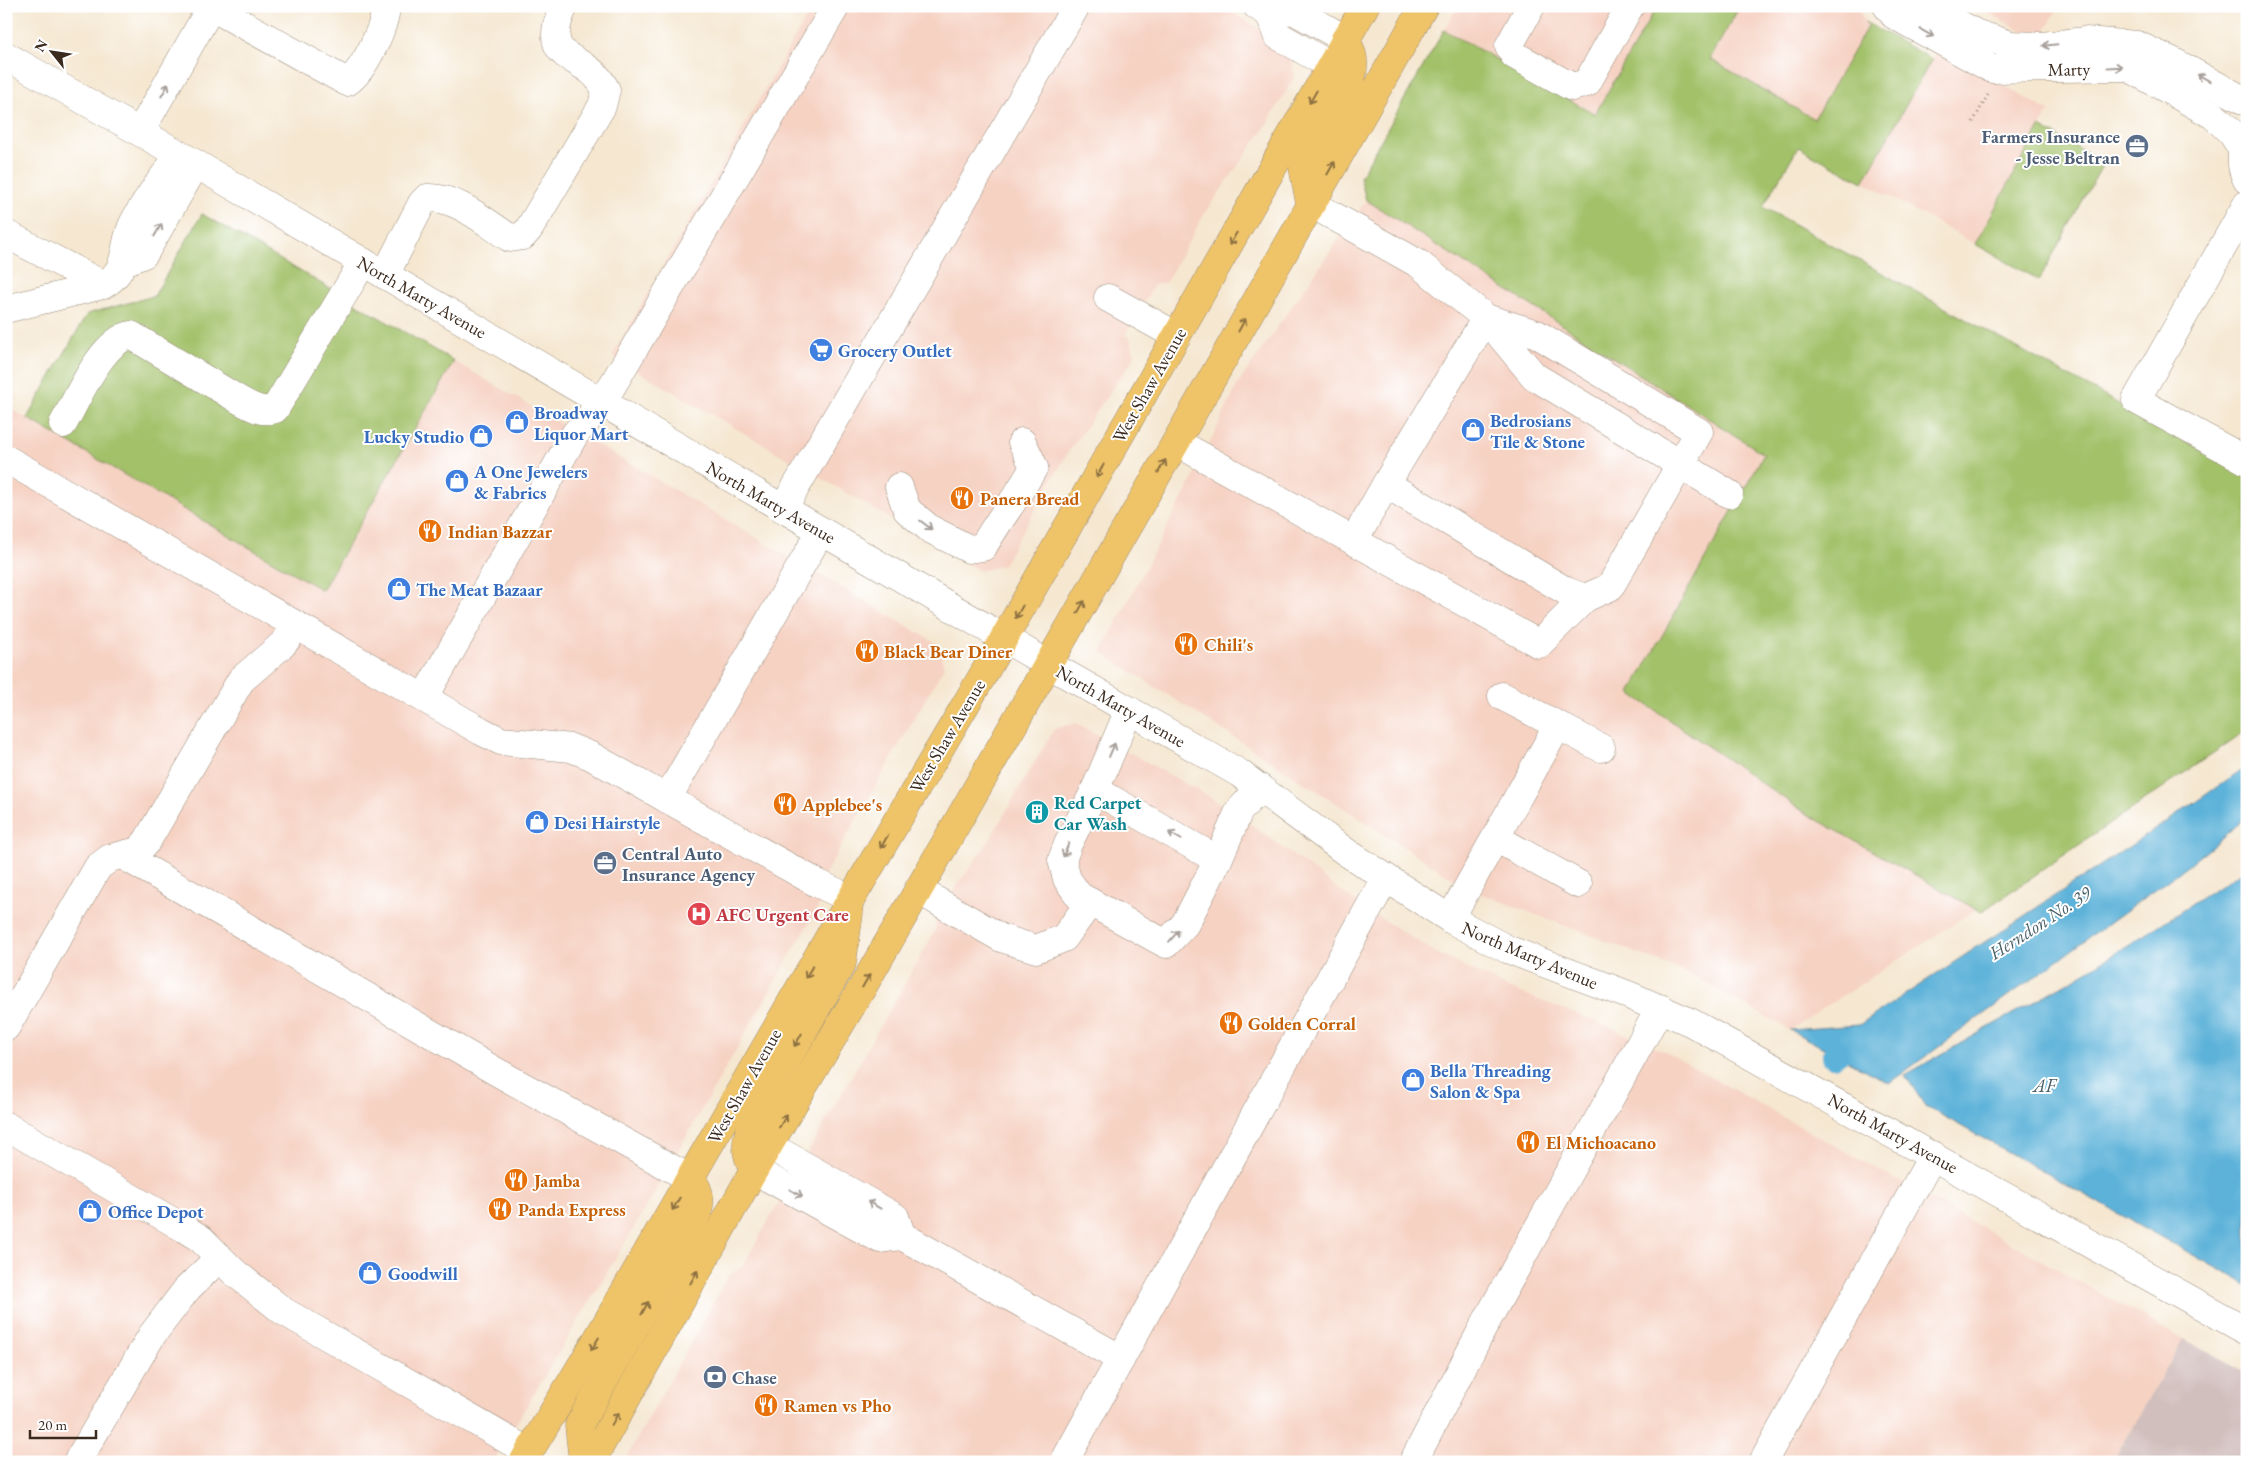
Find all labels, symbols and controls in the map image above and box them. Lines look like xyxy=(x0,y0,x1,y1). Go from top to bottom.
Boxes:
north arrow xyxy=(28,28,78,78)
one-way arrow xyxy=(1919,28,1934,38)
text: N xyxy=(30,36,52,55)
one-way arrow xyxy=(2042,40,2058,50)
street label: Marty xyxy=(2048,57,2091,81)
one-way arrow xyxy=(2107,63,2123,72)
one-way arrow xyxy=(2197,73,2212,83)
one-way arrow xyxy=(160,83,170,97)
one-way arrow xyxy=(1308,89,1317,104)
place label: Farmers Insurance - Jesse Beltran xyxy=(1981,125,2120,169)
office icon: Farmers Insurance - Jesse Beltran xyxy=(2124,133,2150,159)
one-way arrow xyxy=(1326,161,1336,175)
one-way arrow xyxy=(153,224,163,238)
one-way arrow xyxy=(1227,231,1237,245)
street label: North Marty Avenue xyxy=(353,251,491,343)
one-way arrow xyxy=(1237,317,1247,332)
street label: West Shaw Avenue xyxy=(1107,323,1191,447)
supermarket icon: Grocery Outlet xyxy=(808,337,834,363)
place label: Grocery Outlet xyxy=(838,339,952,362)
place label: Broadway Liquor Mart xyxy=(534,401,629,445)
shop icon: Broadway Liquor Mart xyxy=(504,409,530,435)
place label: Bedrosians Tile & Stone xyxy=(1490,409,1586,453)
shop icon: Bedrosians Tile & Stone xyxy=(1460,417,1486,443)
shop icon: Lucky Studio xyxy=(468,423,494,449)
place label: Lucky Studio xyxy=(364,425,464,448)
street label: North Marty Avenue xyxy=(702,456,840,548)
one-way arrow xyxy=(1158,459,1168,474)
place label: A One Jewelers & Fabrics xyxy=(473,460,588,504)
one-way arrow xyxy=(1095,463,1105,478)
shop icon: A One Jewelers & Fabrics xyxy=(444,468,470,494)
restaurant icon: Panera Bread xyxy=(949,485,975,511)
place label: Panera Bread xyxy=(980,487,1080,510)
restaurant icon: Indian Bazzar xyxy=(417,518,443,544)
place label: Indian Bazzar xyxy=(448,520,553,543)
one-way arrow xyxy=(919,520,933,530)
shop icon: The Meat Bazaar xyxy=(386,576,412,602)
place label: The Meat Bazaar xyxy=(416,578,543,601)
one-way arrow xyxy=(1076,600,1086,614)
one-way arrow xyxy=(1014,604,1024,619)
restaurant icon: Chili's xyxy=(1173,631,1199,657)
place label: Chili's xyxy=(1204,633,1253,656)
restaurant icon: Black Bear Diner xyxy=(854,638,880,664)
place label: Black Bear Diner xyxy=(884,640,1013,663)
street label: North Marty Avenue xyxy=(1052,660,1190,752)
street label: West Shaw Avenue xyxy=(904,675,990,797)
one-way arrow xyxy=(1108,743,1118,758)
restaurant icon: Applebee's xyxy=(772,791,798,817)
place label: Red Carpet Car Wash xyxy=(1054,791,1142,835)
place label: Applebee's xyxy=(801,793,882,816)
building icon: Red Carpet Car Wash xyxy=(1024,799,1050,825)
shop icon: Desi Hairstyle xyxy=(524,809,550,835)
place label: Desi Hairstyle xyxy=(554,811,661,834)
one-way arrow xyxy=(1169,831,1183,841)
one-way arrow xyxy=(879,834,889,848)
place label: Central Auto Insurance Agency xyxy=(622,842,756,886)
one-way arrow xyxy=(1061,842,1070,857)
office icon: Central Auto Insurance Agency xyxy=(592,850,618,876)
water label: Herndon No. 39 xyxy=(1983,880,2097,966)
hospital icon: AFC Urgent Care xyxy=(686,901,712,927)
place label: AFC Urgent Care xyxy=(715,903,849,926)
street label: North Marty Avenue xyxy=(1459,916,1601,994)
one-way arrow xyxy=(1168,929,1180,942)
one-way arrow xyxy=(804,964,814,978)
one-way arrow xyxy=(861,974,871,988)
restaurant icon: Golden Corral xyxy=(1218,1010,1244,1036)
place label: Golden Corral xyxy=(1248,1012,1356,1035)
street label: West Shaw Avenue xyxy=(702,1024,786,1148)
one-way arrow xyxy=(792,1033,802,1047)
place label: Bella Threading Salon & Spa xyxy=(1430,1059,1552,1103)
shop icon: Bella Threading Salon & Spa xyxy=(1400,1067,1426,1093)
water label: AF xyxy=(2031,1073,2057,1098)
street label: North Marty Avenue xyxy=(1824,1088,1962,1178)
one-way arrow xyxy=(778,1113,788,1128)
restaurant icon: El Michoacano xyxy=(1515,1129,1541,1155)
place label: El Michoacano xyxy=(1546,1131,1656,1154)
restaurant icon: Jamba xyxy=(503,1167,529,1193)
place label: Jamba xyxy=(532,1169,580,1192)
one-way arrow xyxy=(789,1189,803,1199)
restaurant icon: Panda Express xyxy=(487,1196,513,1222)
one-way arrow xyxy=(671,1196,681,1210)
shop icon: Office Depot xyxy=(77,1198,103,1224)
place label: Panda Express xyxy=(518,1198,626,1221)
one-way arrow xyxy=(867,1199,881,1209)
place label: Office Depot xyxy=(108,1200,204,1223)
shop icon: Goodwill xyxy=(357,1260,383,1286)
place label: Goodwill xyxy=(388,1262,458,1285)
one-way arrow xyxy=(689,1270,699,1285)
one-way arrow xyxy=(641,1301,651,1316)
one-way arrow xyxy=(589,1337,599,1351)
bank icon: Chase xyxy=(702,1364,728,1390)
place label: Chase xyxy=(732,1366,777,1389)
restaurant icon: Ramen vs Pho xyxy=(753,1392,779,1418)
place label: Ramen vs Pho xyxy=(784,1394,891,1417)
scale bar xyxy=(30,1408,96,1440)
one-way arrow xyxy=(611,1412,620,1427)
text: 20 m xyxy=(38,1415,67,1434)

